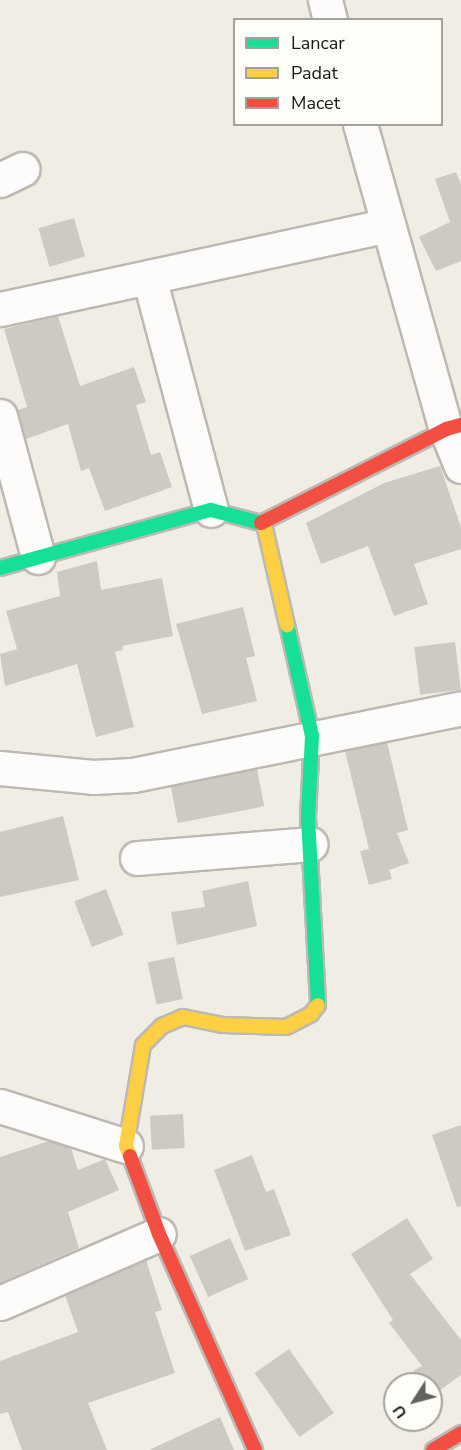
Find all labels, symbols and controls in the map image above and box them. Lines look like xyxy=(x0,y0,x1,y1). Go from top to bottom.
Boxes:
legend xyxy=(233,18,443,126)
text: Lancar xyxy=(291,31,345,55)
text: Padat xyxy=(291,61,338,85)
text: Macet xyxy=(291,91,340,115)
north arrow xyxy=(383,1372,443,1432)
text: U xyxy=(388,1400,412,1423)

